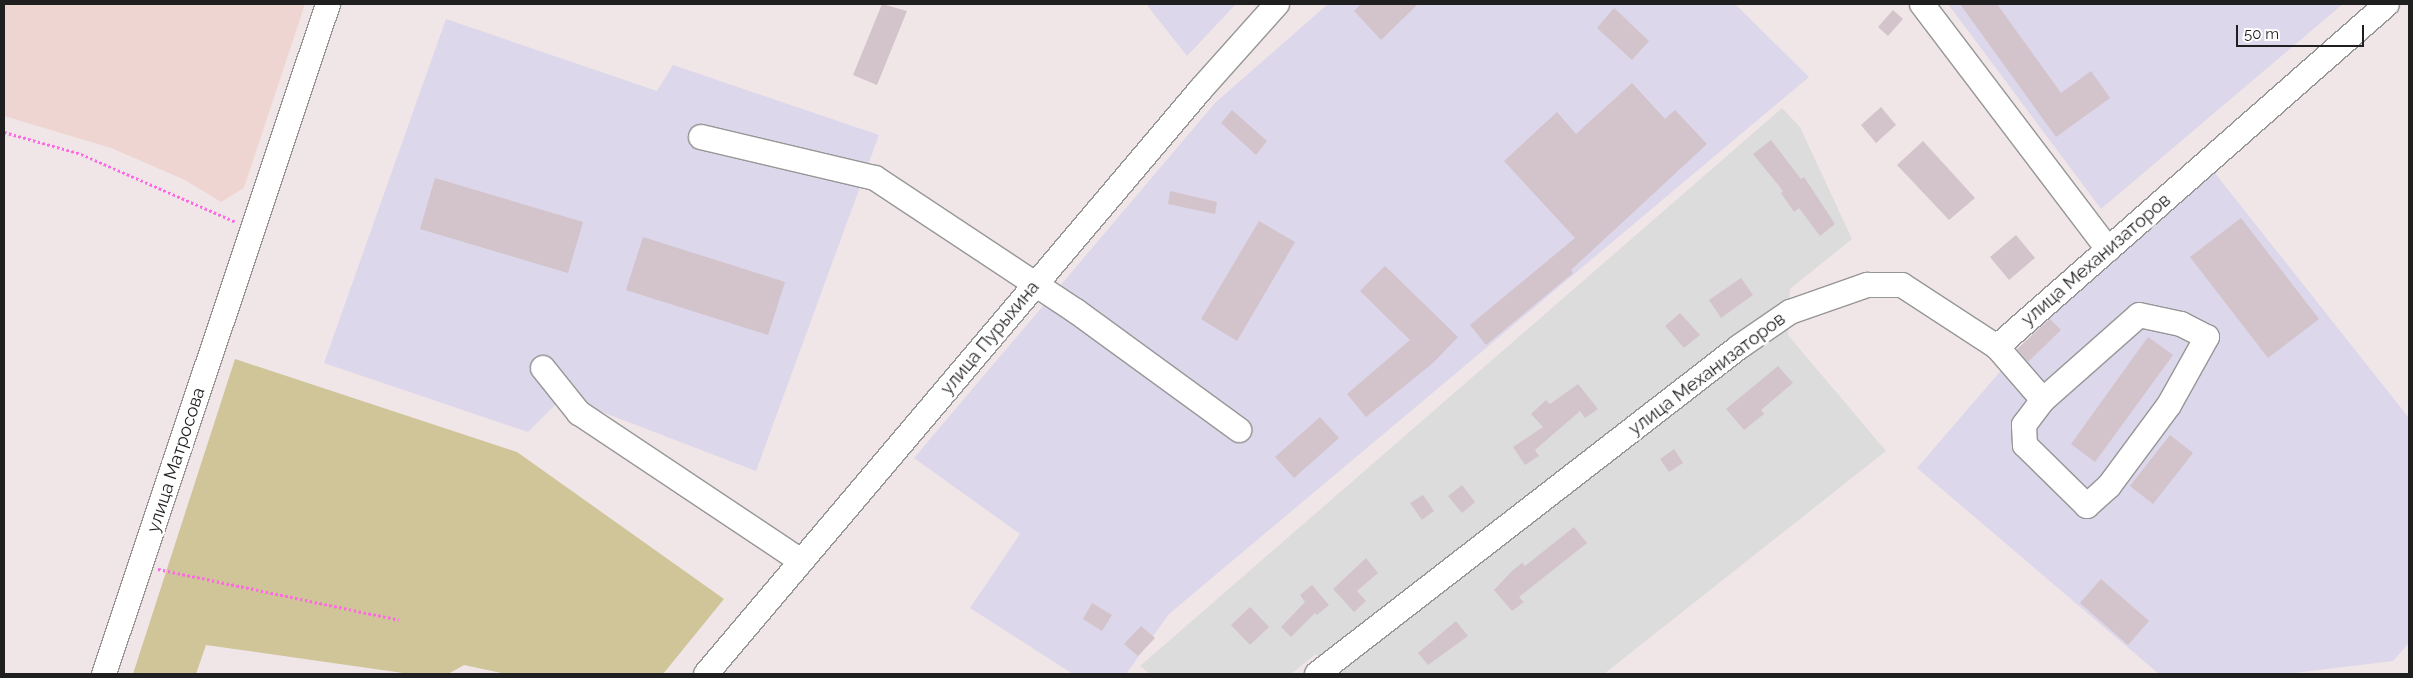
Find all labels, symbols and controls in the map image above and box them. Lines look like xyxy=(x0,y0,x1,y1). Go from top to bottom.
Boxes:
scale bar xyxy=(2238,15,2366,47)
text: 50 m xyxy=(2244,25,2279,43)
street label: улица Механизаторов xyxy=(2017,189,2175,331)
street label: улица Пурыхина xyxy=(936,277,1044,399)
street label: улица Механизаторов xyxy=(1624,308,1790,440)
street label: улица Матросова xyxy=(142,385,210,535)

